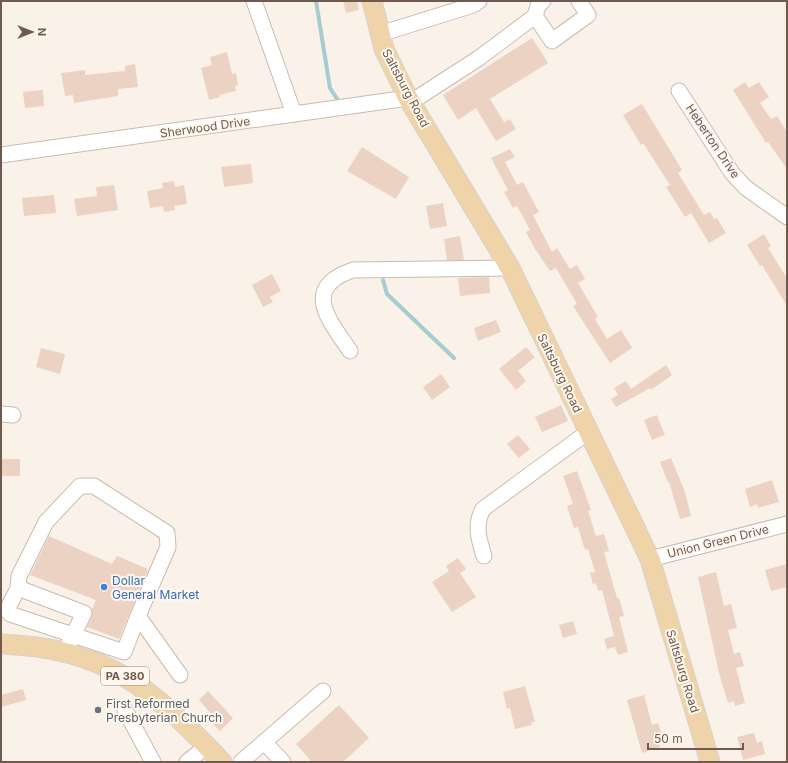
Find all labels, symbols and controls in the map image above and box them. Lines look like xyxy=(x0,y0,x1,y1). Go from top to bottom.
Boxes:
north arrow xyxy=(12,12,52,52)
text: N xyxy=(35,28,49,36)
street label: Saltsburg Road xyxy=(379,46,433,130)
street label: Heberton Drive xyxy=(683,101,743,181)
street label: Sherwood Drive xyxy=(159,113,251,141)
street label: Saltsburg Road xyxy=(534,331,586,415)
street label: Union Green Drive xyxy=(666,521,770,561)
place label: Dollar General Market xyxy=(112,573,199,602)
marker: Dollar General Market xyxy=(99,582,109,592)
street label: Saltsburg Road xyxy=(663,628,703,714)
road number: PA 380 xyxy=(101,667,149,685)
place label: First Reformed Presbyterian Church xyxy=(106,696,222,725)
marker: First Reformed Presbyterian Church xyxy=(93,705,103,715)
scale bar xyxy=(648,725,743,751)
text: 50 m xyxy=(654,731,683,746)

